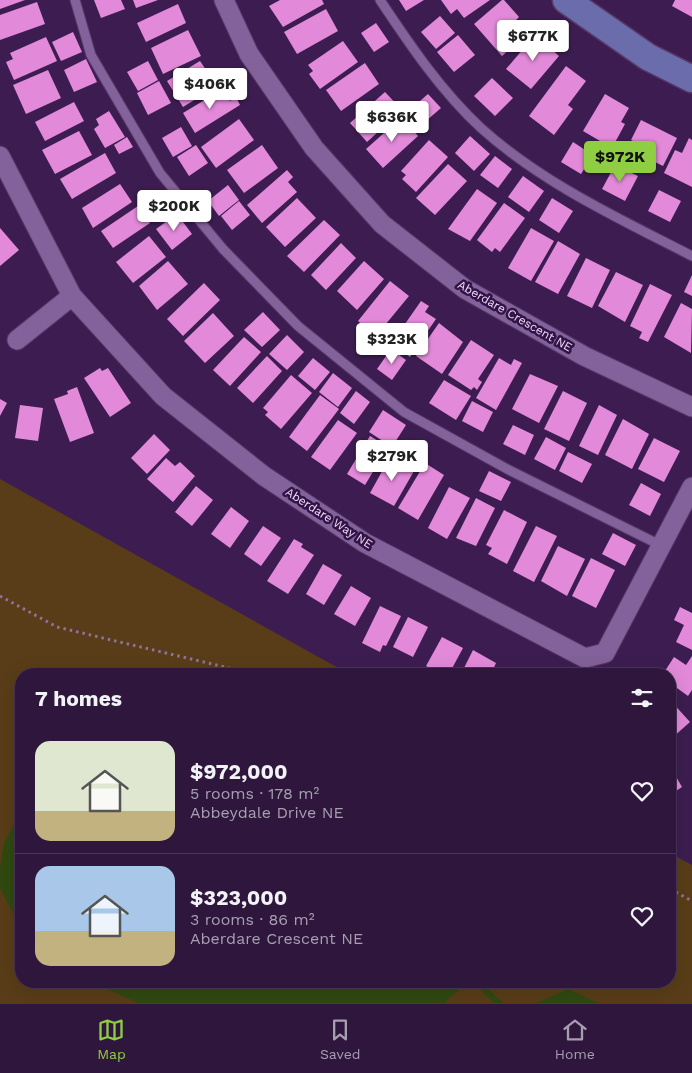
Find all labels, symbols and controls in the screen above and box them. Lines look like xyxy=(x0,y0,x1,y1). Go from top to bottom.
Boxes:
pin: $677K xyxy=(498,20,568,62)
text: $677K xyxy=(508,26,558,45)
pin: $406K xyxy=(175,68,245,110)
text: $406K xyxy=(184,74,236,93)
pin: $636K xyxy=(357,100,427,143)
text: $636K xyxy=(367,107,417,126)
pin: $972K xyxy=(585,140,655,183)
text: $972K xyxy=(595,147,645,166)
pin: $200K xyxy=(139,190,209,232)
text: $200K xyxy=(148,196,200,215)
street label: Aberdare Crescent NE xyxy=(455,277,575,355)
pin: $323K xyxy=(357,322,427,365)
text: $323K xyxy=(367,329,417,348)
pin: $279K xyxy=(357,440,427,482)
text: $279K xyxy=(367,446,417,465)
street label: Aberdare Way NE xyxy=(283,485,375,551)
icon: filters xyxy=(628,684,656,712)
text: 7 homes xyxy=(35,686,122,711)
text: $972,000 xyxy=(190,759,288,784)
icon: home xyxy=(75,761,135,821)
icon: heart xyxy=(628,777,656,805)
text: 5 rooms · 178 m² xyxy=(190,784,319,803)
text: Abbeydale Drive NE xyxy=(190,803,344,822)
text: $323,000 xyxy=(190,885,287,910)
icon: home xyxy=(75,886,135,946)
icon: heart xyxy=(628,902,656,930)
text: 3 rooms · 86 m² xyxy=(190,910,315,929)
text: Aberdare Crescent NE xyxy=(190,929,363,948)
tab: Map xyxy=(97,1016,126,1062)
tab: Saved xyxy=(320,1016,361,1062)
tab: Home xyxy=(555,1016,595,1062)

